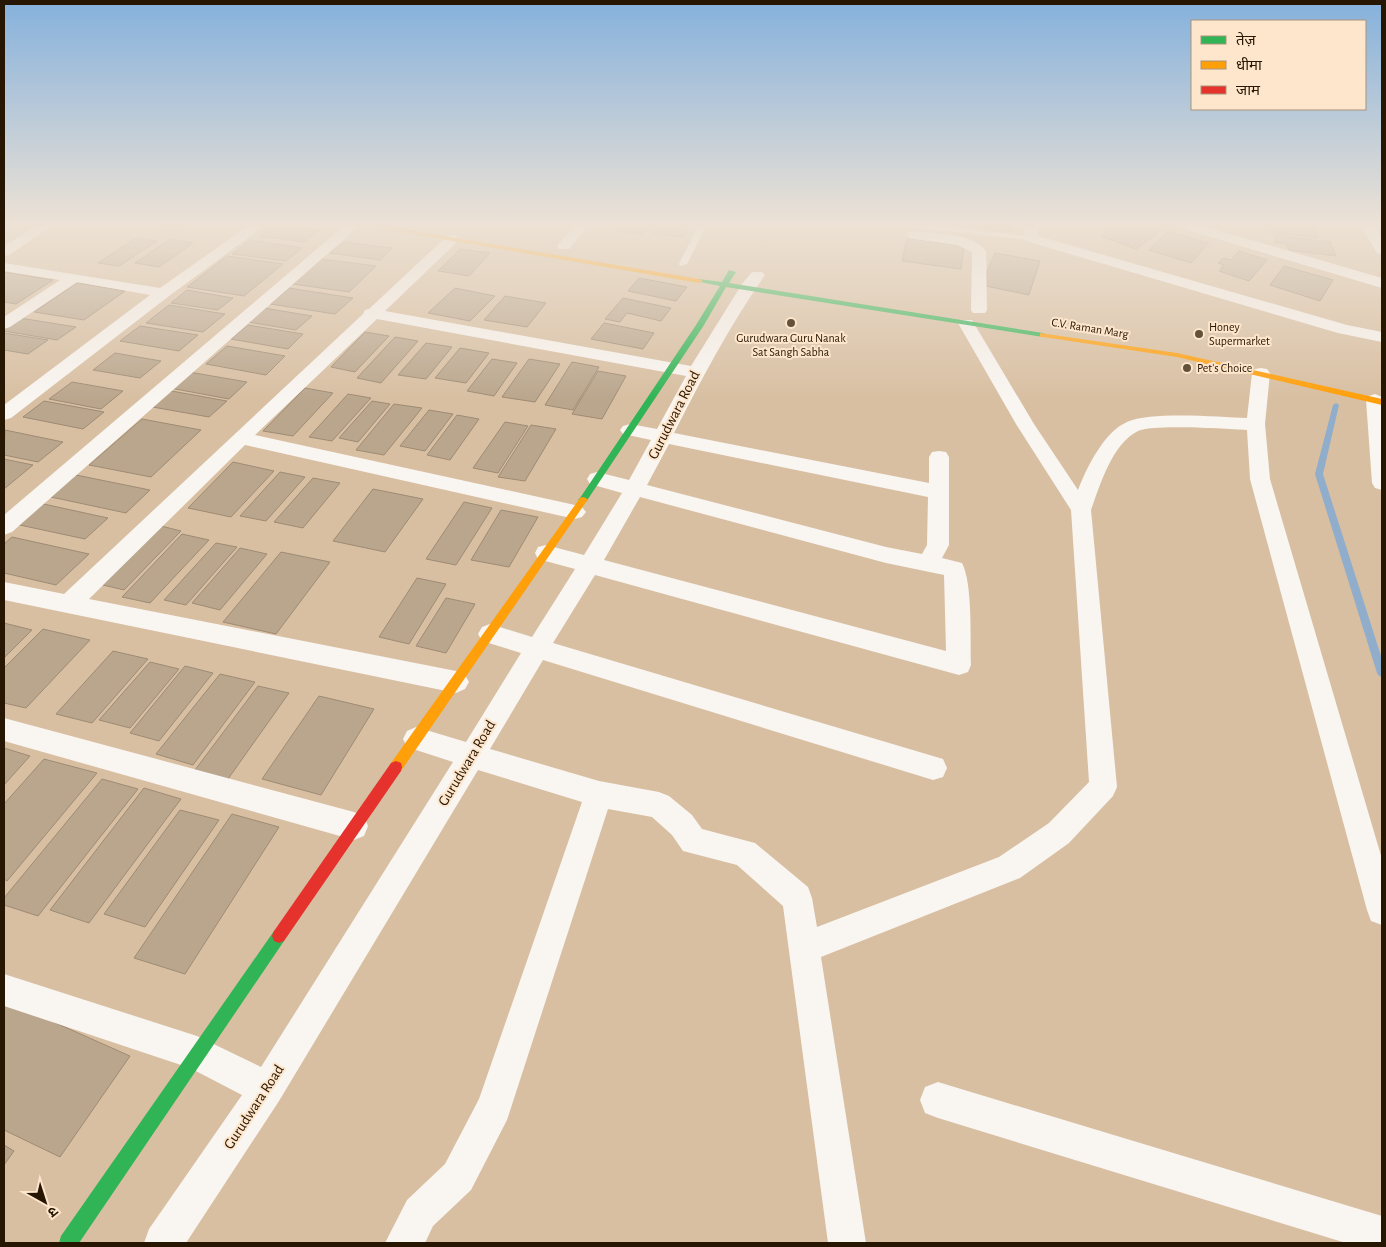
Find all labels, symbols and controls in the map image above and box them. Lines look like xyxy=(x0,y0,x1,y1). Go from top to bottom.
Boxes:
legend xyxy=(1191,20,1366,110)
text: तेज़ xyxy=(1236,31,1257,48)
text: धीमा xyxy=(1236,57,1263,73)
text: जाम xyxy=(1236,83,1261,98)
street label: C.V. Raman Marg xyxy=(1051,316,1130,340)
marker: Gurudwara Guru Nanak Sat Sangh Sabha xyxy=(785,317,797,329)
place label: Honey Supermarket xyxy=(1209,321,1270,347)
marker: Honey Supermarket xyxy=(1193,328,1205,340)
place label: Gurudwara Guru Nanak Sat Sangh Sabha xyxy=(736,332,846,358)
marker: Pet's Choice xyxy=(1181,362,1193,374)
place label: Pet's Choice xyxy=(1197,362,1252,374)
street label: Gurudwara Road xyxy=(645,368,703,462)
street label: Gurudwara Road xyxy=(436,717,499,808)
street label: Gurudwara Road xyxy=(221,1062,287,1152)
north arrow xyxy=(20,1177,70,1227)
text: उ xyxy=(44,1203,60,1220)

